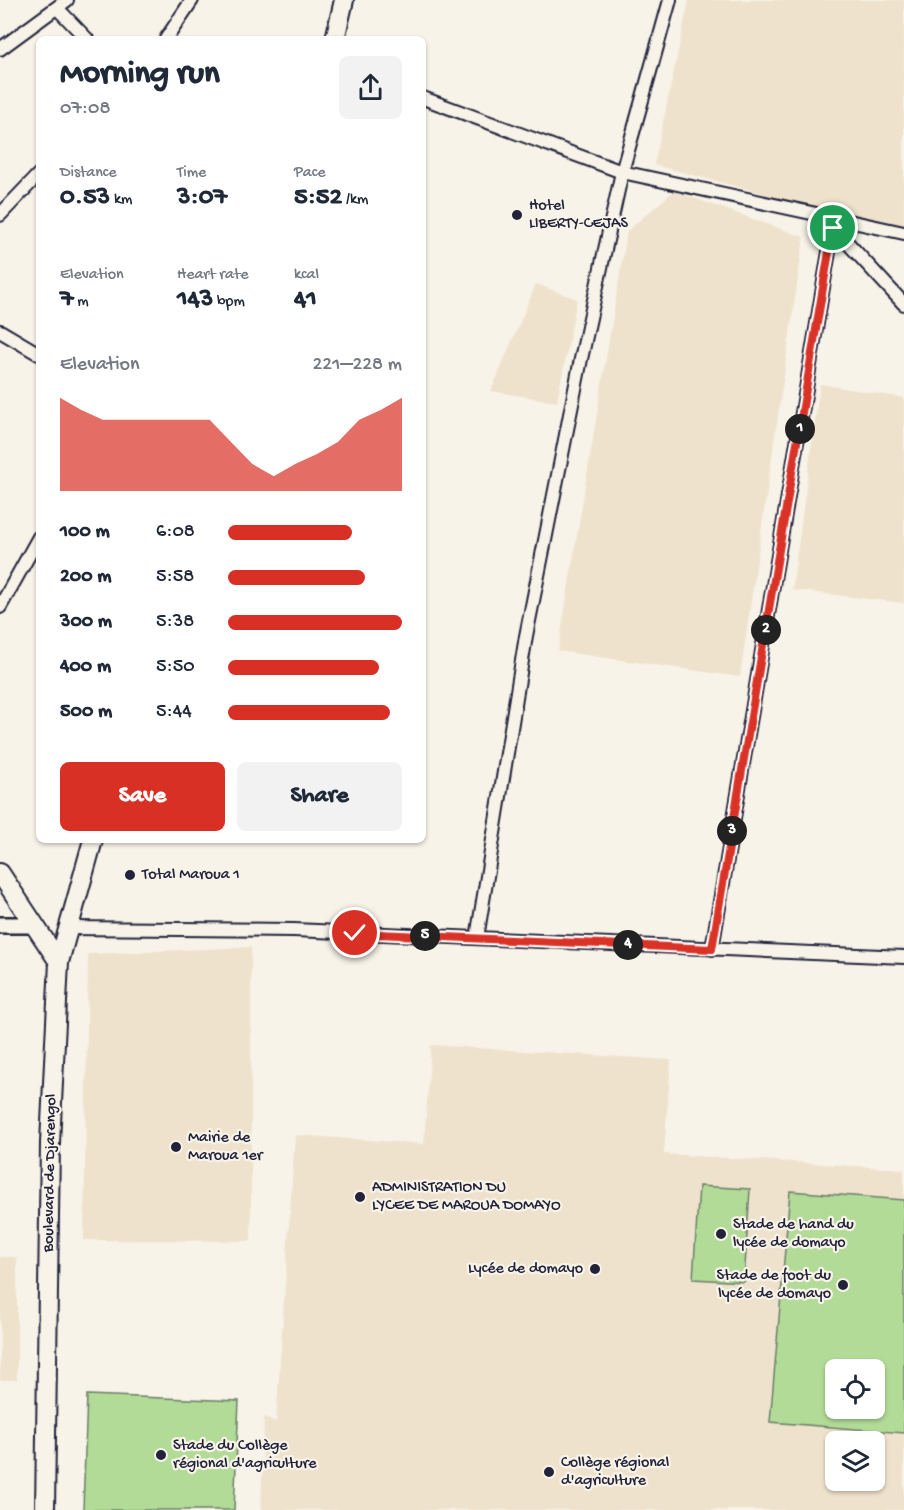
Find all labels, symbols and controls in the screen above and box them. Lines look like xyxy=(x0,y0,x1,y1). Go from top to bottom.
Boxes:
text: Morning run xyxy=(60,56,220,94)
button: share xyxy=(339,56,402,119)
text: 07:08 xyxy=(60,98,110,121)
text: Distance xyxy=(60,164,117,183)
text: Time xyxy=(177,164,206,183)
text: Pace xyxy=(294,164,325,183)
text: 0.53 xyxy=(60,183,110,214)
text: 3:07 xyxy=(177,183,227,214)
text: 5:52 xyxy=(294,183,342,214)
text: km xyxy=(110,191,132,210)
text: /km xyxy=(342,191,368,210)
place label: Hotel LIBERTY-CEJAS xyxy=(529,197,628,234)
pin xyxy=(807,202,858,253)
marker: Hotel LIBERTY-CEJAS xyxy=(510,208,524,222)
icon: arrive xyxy=(816,211,849,244)
text: Elevation xyxy=(60,266,124,285)
text: Heart rate xyxy=(177,266,249,285)
text: kcal xyxy=(294,266,319,285)
text: 7 xyxy=(60,285,74,316)
text: 143 xyxy=(177,285,213,316)
text: 41 xyxy=(294,285,317,316)
text: m xyxy=(74,293,89,312)
text: bpm xyxy=(213,293,245,312)
text: Elevation xyxy=(60,354,140,377)
text: 221–228 m xyxy=(313,354,402,377)
pin: 1 xyxy=(785,414,815,444)
text: 1 xyxy=(797,419,803,438)
text: 100 m xyxy=(60,521,110,544)
text: 6:08 xyxy=(156,521,195,544)
text: 200 m xyxy=(60,566,111,589)
text: 5:58 xyxy=(156,566,194,589)
text: 300 m xyxy=(60,611,112,634)
text: 5:38 xyxy=(156,611,194,634)
pin: 2 xyxy=(751,615,781,645)
text: 2 xyxy=(762,620,770,639)
text: 400 m xyxy=(60,656,111,679)
text: 5:50 xyxy=(156,656,195,679)
text: 500 m xyxy=(60,701,112,724)
text: 5:44 xyxy=(156,701,192,724)
button: Save xyxy=(60,762,225,831)
button: Share xyxy=(237,762,402,831)
pin: 3 xyxy=(717,816,747,846)
text: 3 xyxy=(728,821,736,840)
place label: Total Maroua 1 xyxy=(141,866,240,885)
marker: Total Maroua 1 xyxy=(123,868,137,882)
pin xyxy=(329,907,380,958)
icon: check xyxy=(338,916,371,949)
pin: 5 xyxy=(410,921,440,951)
text: 5 xyxy=(421,926,429,945)
pin: 4 xyxy=(613,930,643,960)
text: 4 xyxy=(624,935,632,954)
street label: Boulevard de Djarengol xyxy=(40,1094,62,1253)
place label: Mairie de Maroua 1er xyxy=(188,1129,264,1166)
marker: Mairie de Maroua 1er xyxy=(169,1140,183,1154)
place label: ADMINISTRATION DU LYCEE DE MAROUA DOMAYO xyxy=(372,1179,561,1216)
marker: ADMINISTRATION DU LYCEE DE MAROUA DOMAYO xyxy=(353,1190,367,1204)
place label: Stade de hand du lycée de domayo xyxy=(733,1216,854,1253)
marker: Stade de hand du lycée de domayo xyxy=(714,1227,728,1241)
place label: Lycée de domayo xyxy=(468,1260,583,1279)
marker: Lycée de domayo xyxy=(588,1262,602,1276)
place label: Stade de foot du lycée de domayo xyxy=(717,1267,831,1304)
marker: Stade de foot du lycée de domayo xyxy=(836,1278,850,1292)
map controls xyxy=(825,1359,885,1491)
button: locate xyxy=(825,1359,885,1419)
button: layers xyxy=(825,1431,885,1491)
place label: Stade du Collège régional d'agriculture xyxy=(173,1437,317,1474)
marker: Stade du Collège régional d'agriculture xyxy=(154,1448,168,1462)
place label: Collège régional d'agriculture xyxy=(561,1454,669,1491)
marker: Collège régional d'agriculture xyxy=(542,1465,556,1479)

